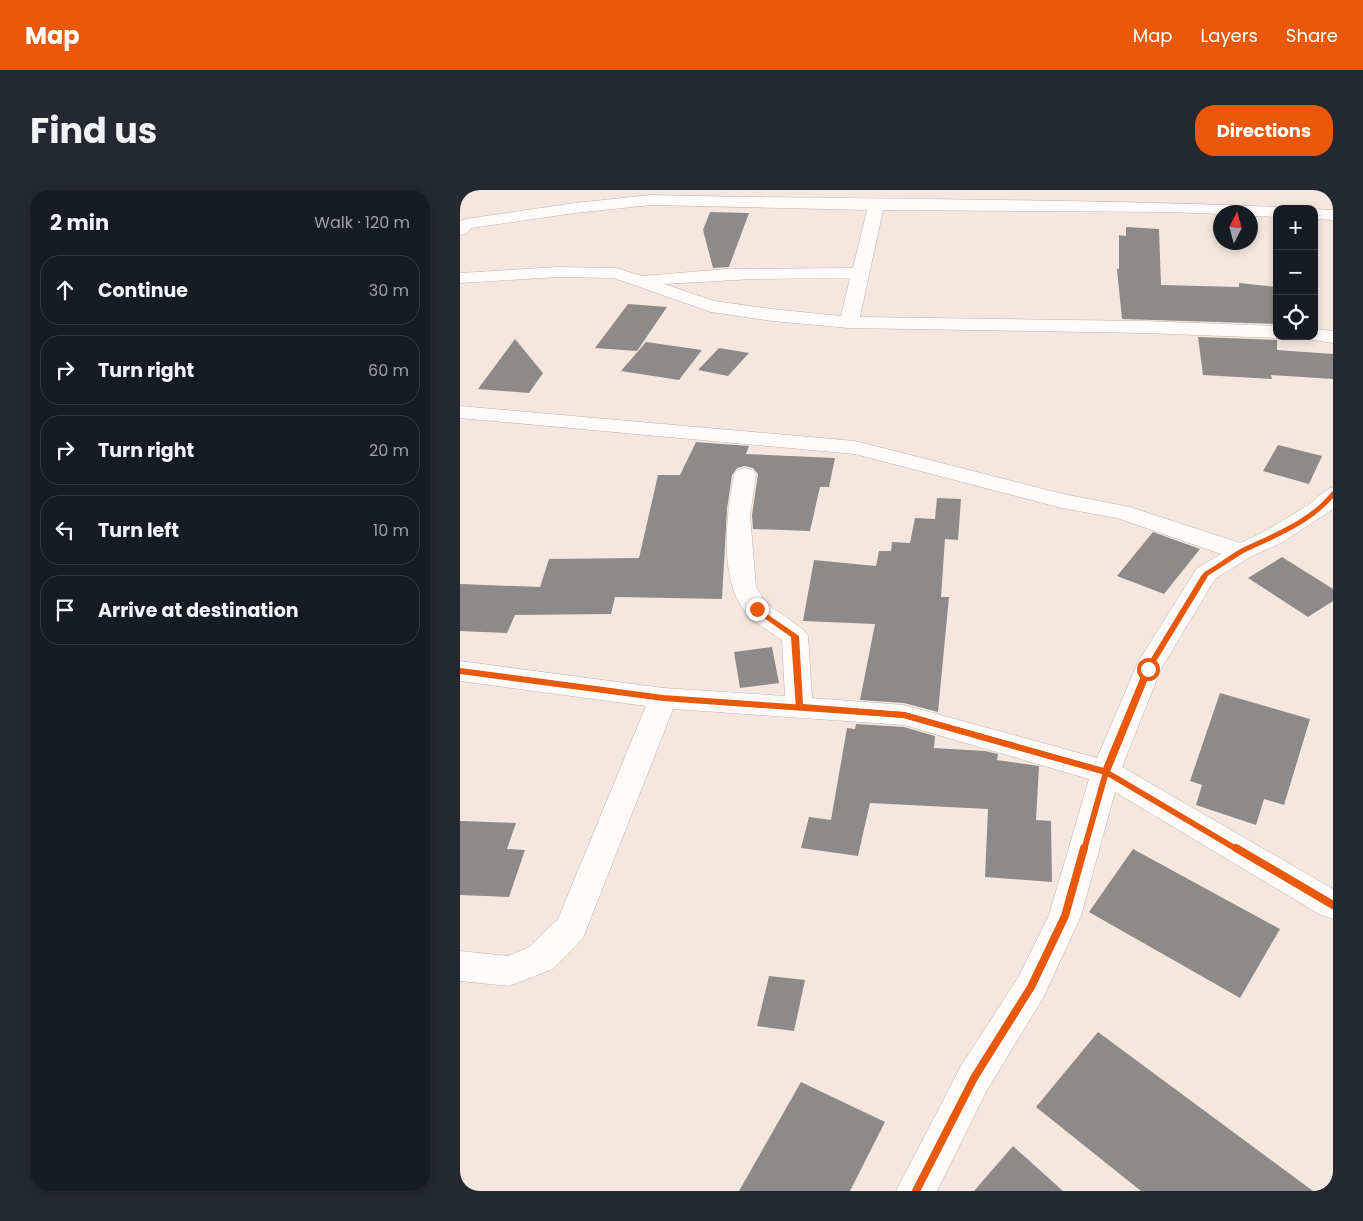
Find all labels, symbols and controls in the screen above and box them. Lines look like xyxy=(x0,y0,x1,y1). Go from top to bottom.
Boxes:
text: Map xyxy=(25,19,80,52)
text: Map xyxy=(1133,23,1173,48)
text: Layers xyxy=(1201,23,1258,48)
text: Share xyxy=(1286,23,1338,48)
button: Directions xyxy=(1195,105,1333,156)
text: Find us xyxy=(30,106,157,155)
north arrow xyxy=(1213,205,1258,250)
map controls xyxy=(1273,205,1318,340)
button: + xyxy=(1273,205,1318,250)
text: 2 min xyxy=(50,208,109,237)
text: Walk · 120 m xyxy=(314,211,410,234)
button: − xyxy=(1273,250,1318,295)
icon: ahead xyxy=(51,276,79,304)
text: Continue xyxy=(98,277,188,304)
text: 30 m xyxy=(369,279,409,302)
button: locate xyxy=(1273,295,1318,340)
icon: right xyxy=(51,356,79,384)
text: Turn right xyxy=(98,357,194,384)
text: 60 m xyxy=(368,359,409,382)
icon: right xyxy=(51,436,79,464)
text: Turn right xyxy=(98,437,194,464)
text: 20 m xyxy=(369,439,409,462)
icon: left xyxy=(51,516,79,544)
text: Turn left xyxy=(98,517,179,544)
text: 10 m xyxy=(373,519,409,542)
icon: arrive xyxy=(51,596,79,624)
text: Arrive at destination xyxy=(98,597,299,624)
route end xyxy=(746,598,769,621)
route start xyxy=(1137,658,1160,681)

